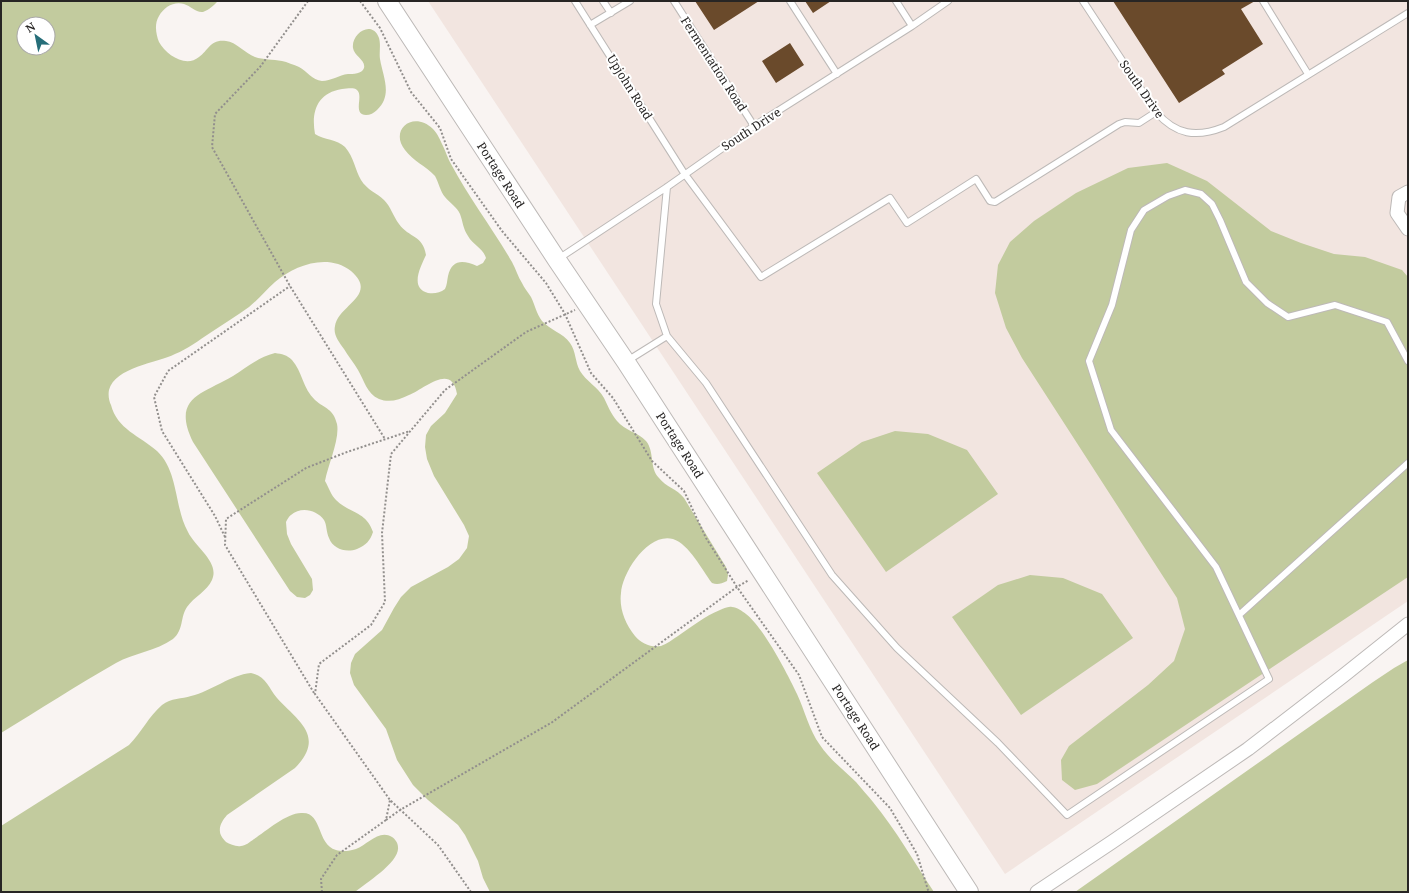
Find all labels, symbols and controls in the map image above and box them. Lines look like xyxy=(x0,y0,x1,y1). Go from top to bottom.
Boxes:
street label: Fermentation Road xyxy=(677,13,751,115)
north arrow xyxy=(16,16,56,56)
text: N xyxy=(23,18,38,36)
street label: Upjohn Road xyxy=(603,51,657,123)
street label: South Drive xyxy=(1116,56,1168,122)
street label: South Drive xyxy=(718,103,784,155)
street label: Portage Road xyxy=(473,139,529,212)
street label: Portage Road xyxy=(652,409,708,482)
street label: Portage Road xyxy=(828,681,884,754)

